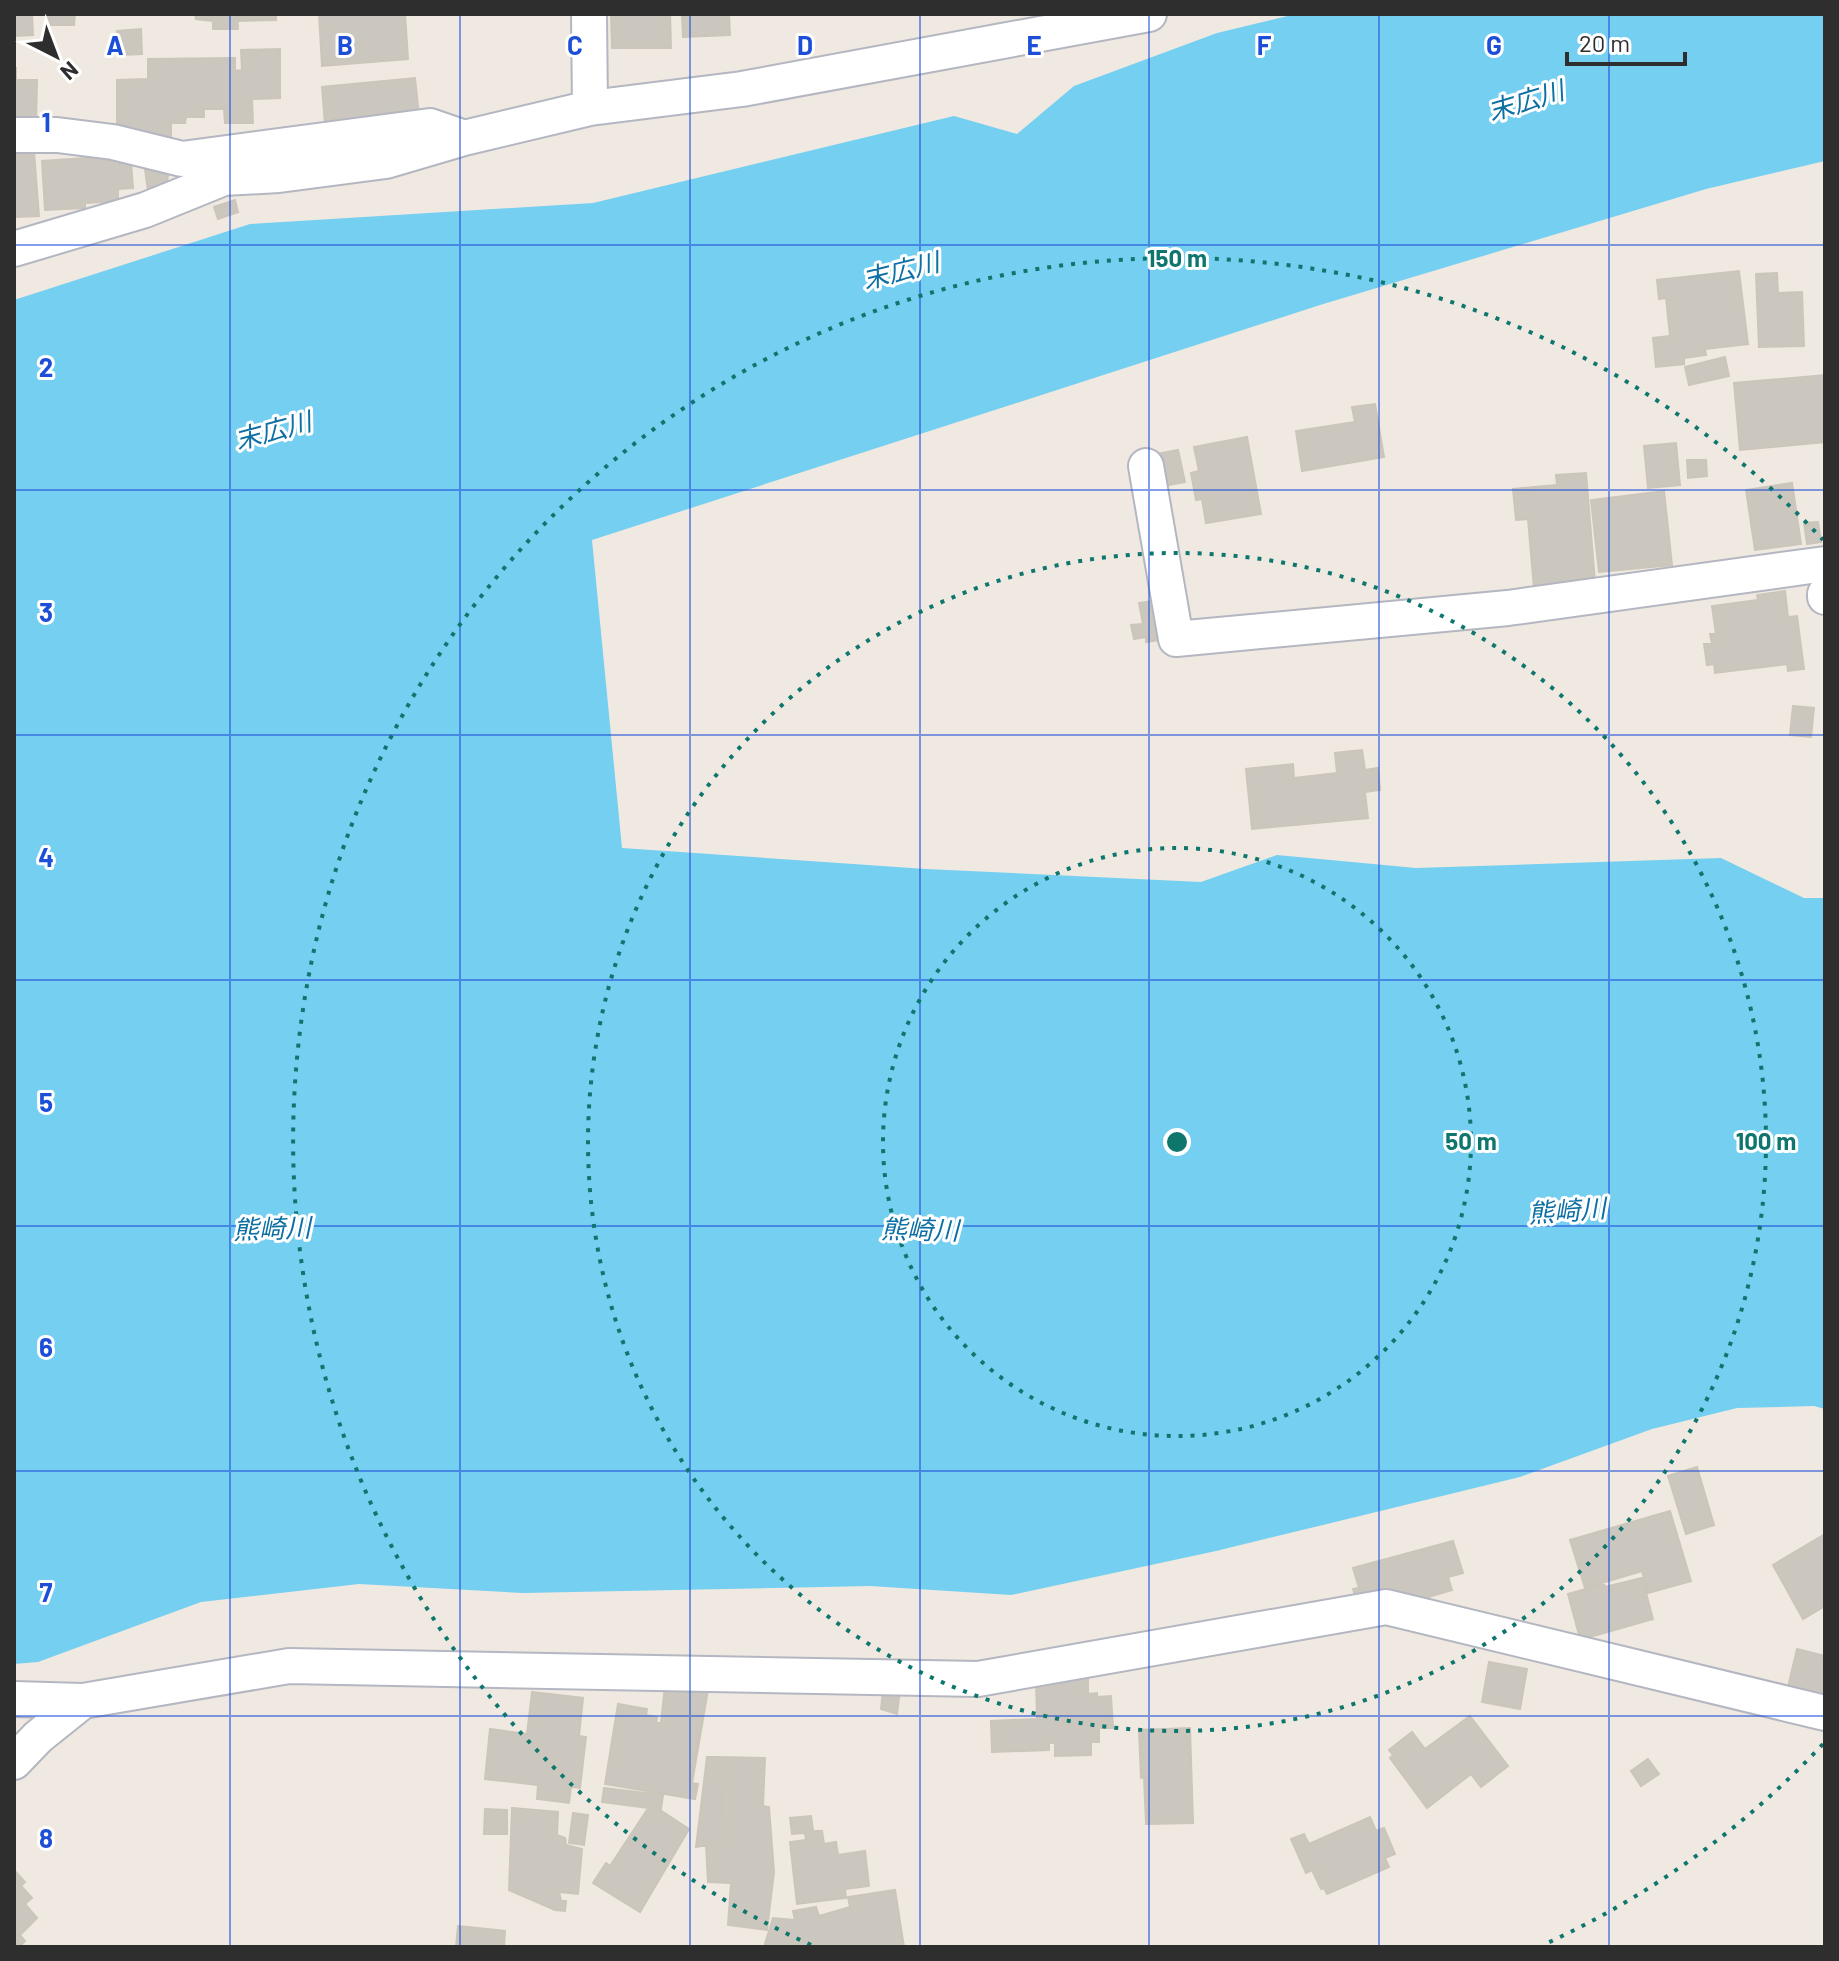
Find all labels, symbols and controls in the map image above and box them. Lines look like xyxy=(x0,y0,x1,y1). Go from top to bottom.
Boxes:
north arrow xyxy=(16,16,96,96)
scale bar xyxy=(1567,16,1685,66)
text: 20 m xyxy=(1579,28,1630,57)
text: A xyxy=(106,29,124,60)
text: B xyxy=(337,29,353,60)
text: C xyxy=(567,29,583,60)
text: D xyxy=(797,29,813,60)
text: E xyxy=(1026,29,1042,60)
text: F xyxy=(1257,29,1272,60)
text: G xyxy=(1486,29,1502,60)
text: N xyxy=(56,57,84,86)
water label: 末広川 xyxy=(1484,72,1570,126)
text: 1 xyxy=(41,106,51,137)
text: 150 m xyxy=(1147,243,1207,272)
water label: 末広川 xyxy=(859,244,945,294)
text: 2 xyxy=(39,351,53,382)
water label: 末広川 xyxy=(231,404,317,455)
text: 3 xyxy=(39,596,53,627)
text: 4 xyxy=(38,841,54,872)
text: 5 xyxy=(39,1086,53,1117)
text: 50 m xyxy=(1445,1126,1497,1155)
text: 100 m xyxy=(1736,1126,1796,1155)
centre of rings xyxy=(1163,1128,1191,1156)
water label: 熊崎川 xyxy=(1527,1191,1610,1228)
water label: 熊崎川 xyxy=(232,1211,314,1244)
water label: 熊崎川 xyxy=(881,1212,962,1245)
text: 6 xyxy=(39,1331,53,1362)
text: 7 xyxy=(40,1576,53,1607)
text: 8 xyxy=(39,1822,53,1853)

